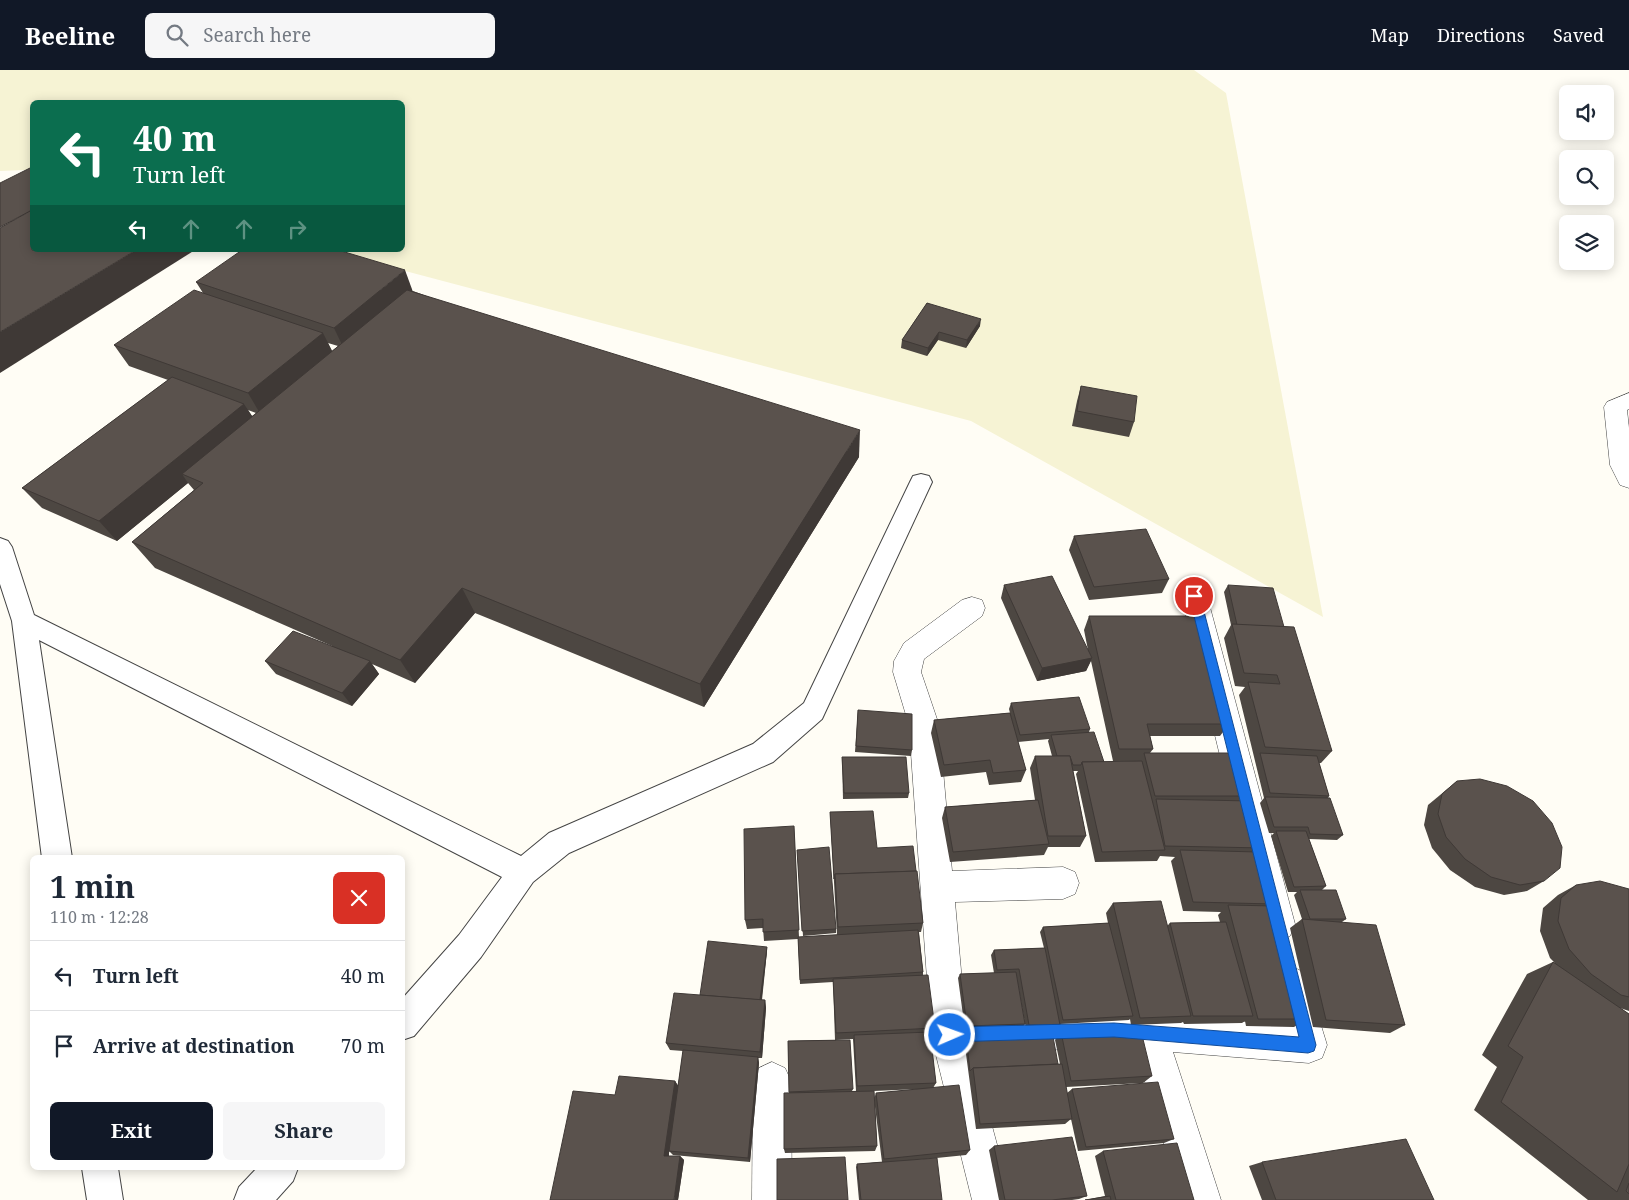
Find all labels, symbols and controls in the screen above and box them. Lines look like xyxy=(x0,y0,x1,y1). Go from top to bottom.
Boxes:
search box xyxy=(145,13,495,58)
text: Beeline xyxy=(25,19,115,52)
icon: search xyxy=(163,21,191,49)
text: Search here xyxy=(203,22,311,48)
text: Map xyxy=(1371,23,1409,47)
text: Directions xyxy=(1437,23,1525,47)
text: Saved xyxy=(1553,23,1604,47)
map controls xyxy=(1559,85,1614,270)
button: sound xyxy=(1559,85,1614,140)
text: 40 m xyxy=(133,114,216,161)
icon: left xyxy=(50,120,115,185)
button: search xyxy=(1559,150,1614,205)
text: Turn left xyxy=(133,159,225,189)
icon: left xyxy=(124,215,152,243)
icon: ahead xyxy=(177,215,205,243)
icon: ahead xyxy=(230,215,258,243)
icon: right xyxy=(283,215,311,243)
button: layers xyxy=(1559,215,1614,270)
pin xyxy=(1173,575,1215,617)
icon: arrive xyxy=(1180,582,1208,610)
text: 1 min xyxy=(50,866,135,907)
button: close xyxy=(333,872,385,924)
text: 110 m · 12:28 xyxy=(50,906,149,928)
icon: left xyxy=(50,962,78,990)
text: Turn left xyxy=(93,963,179,989)
text: 40 m xyxy=(341,963,385,989)
position arrow xyxy=(923,1008,975,1060)
icon: arrive xyxy=(50,1032,78,1060)
text: Arrive at destination xyxy=(93,1033,295,1059)
text: 70 m xyxy=(341,1033,385,1059)
button: Exit xyxy=(50,1102,213,1160)
button: Share xyxy=(223,1102,385,1160)

